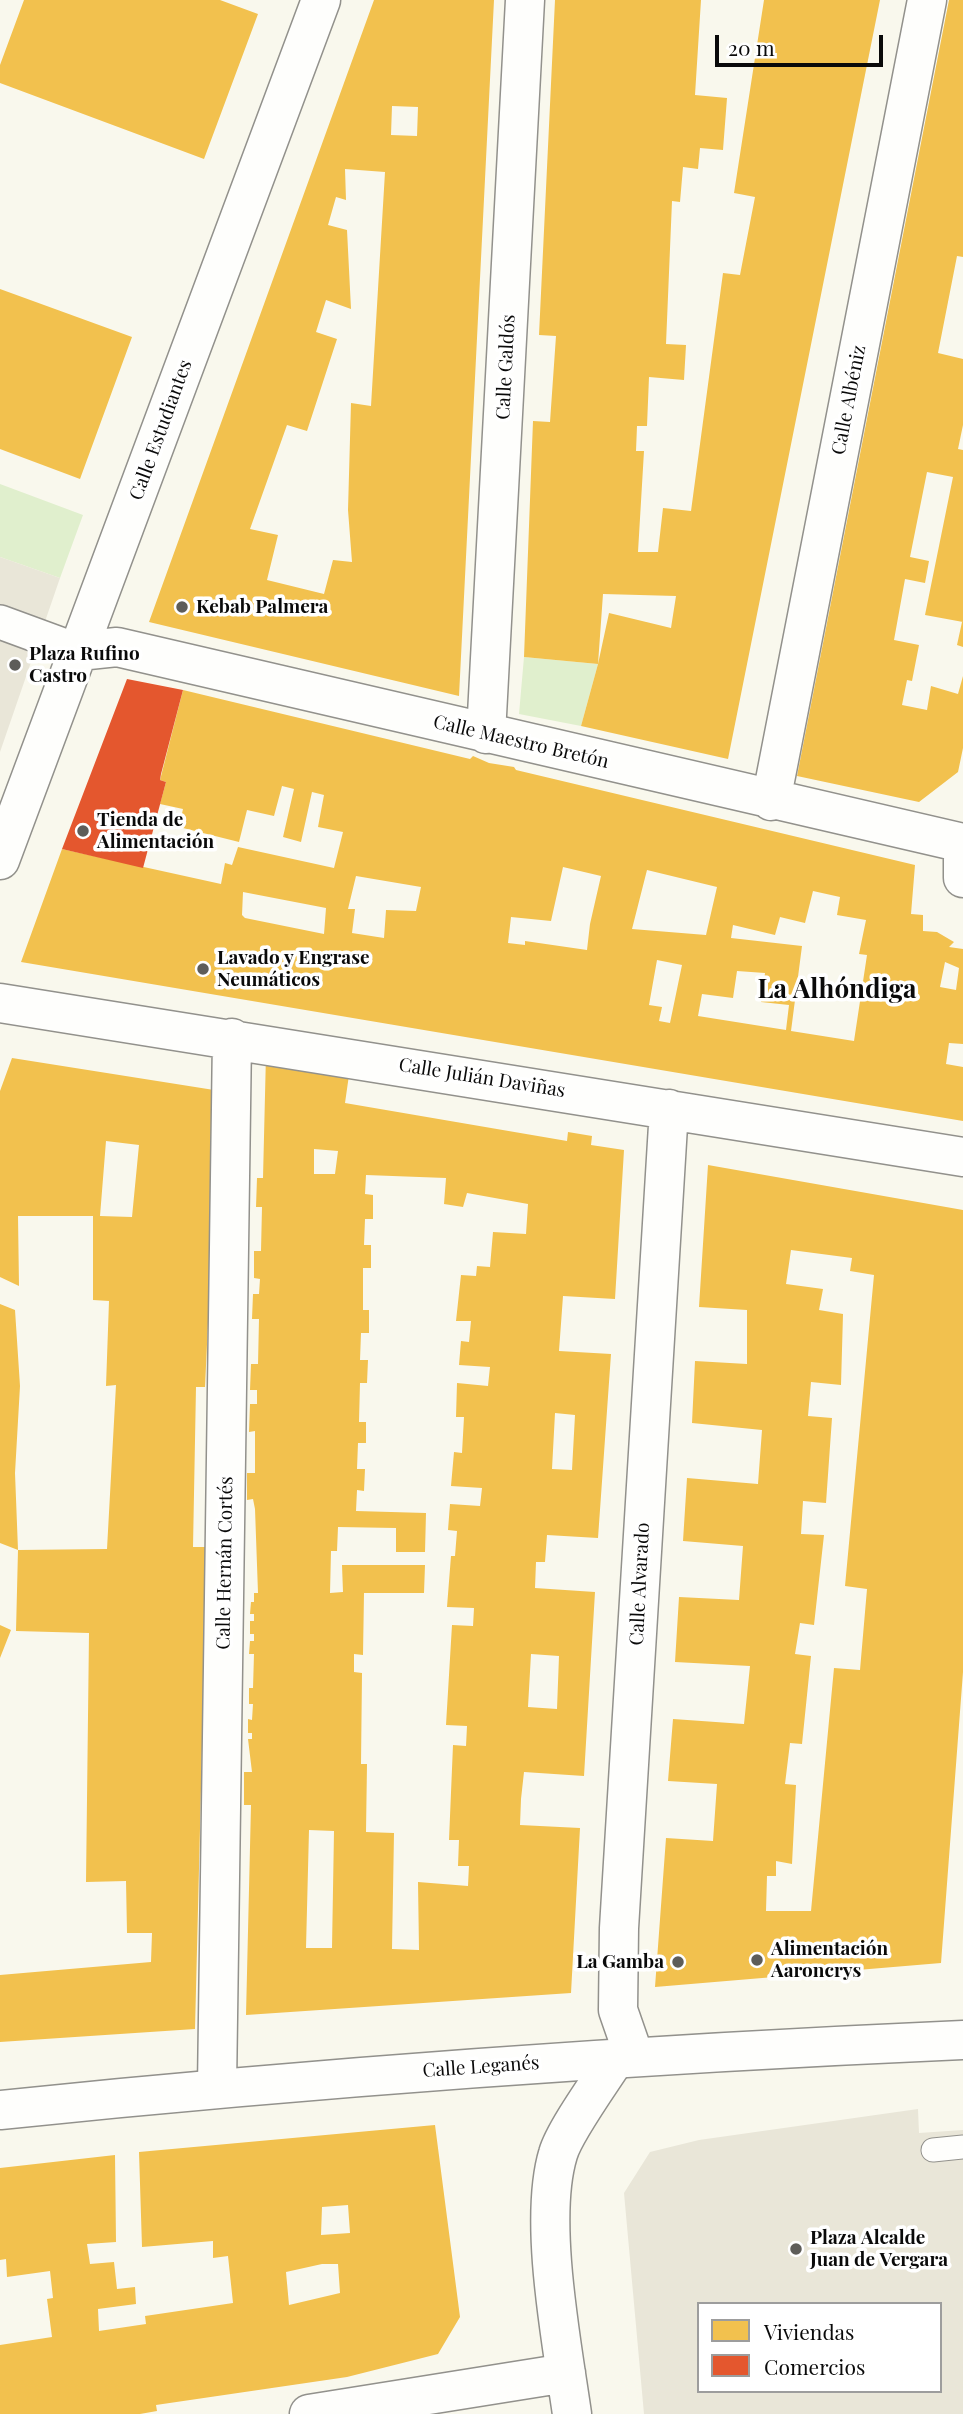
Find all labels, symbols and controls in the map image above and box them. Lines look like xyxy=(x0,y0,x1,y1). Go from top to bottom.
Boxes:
scale bar xyxy=(718,21,886,65)
text: 20 m xyxy=(728,33,775,61)
street label: Calle Galdós xyxy=(492,314,520,420)
street label: Calle Albéniz xyxy=(827,343,871,457)
street label: Calle Estudiantes xyxy=(125,357,197,503)
place label: Kebab Palmera xyxy=(196,596,328,618)
marker: Kebab Palmera xyxy=(174,599,190,615)
place label: Plaza Rufino Castro xyxy=(29,643,140,687)
marker: Plaza Rufino Castro xyxy=(7,657,23,673)
street label: Calle Maestro Bretón xyxy=(431,711,611,773)
place label: Tienda de Alimentación xyxy=(97,809,214,853)
marker: Tienda de Alimentación xyxy=(75,823,91,839)
place label: Lavado y Engrase Neumáticos xyxy=(217,947,370,991)
marker: Lavado y Engrase Neumáticos xyxy=(195,961,211,977)
district label: La Alhóndiga xyxy=(758,974,916,1006)
street label: Calle Julián Daviñas xyxy=(397,1054,567,1102)
street label: Calle Hernán Cortés xyxy=(212,1476,238,1650)
street label: Calle Alvarado xyxy=(625,1522,655,1646)
place label: Alimentación Aaroncrys xyxy=(771,1938,888,1982)
place label: La Gamba xyxy=(576,1951,664,1973)
marker: Alimentación Aaroncrys xyxy=(749,1952,765,1968)
marker: La Gamba xyxy=(670,1954,686,1970)
street label: Calle Leganés xyxy=(422,2052,540,2082)
place label: Plaza Alcalde Juan de Vergara xyxy=(810,2227,948,2271)
marker: Plaza Alcalde Juan de Vergara xyxy=(788,2241,804,2257)
legend xyxy=(697,2302,942,2393)
text: Viviendas xyxy=(764,2317,854,2345)
text: Comercios xyxy=(764,2352,865,2380)

